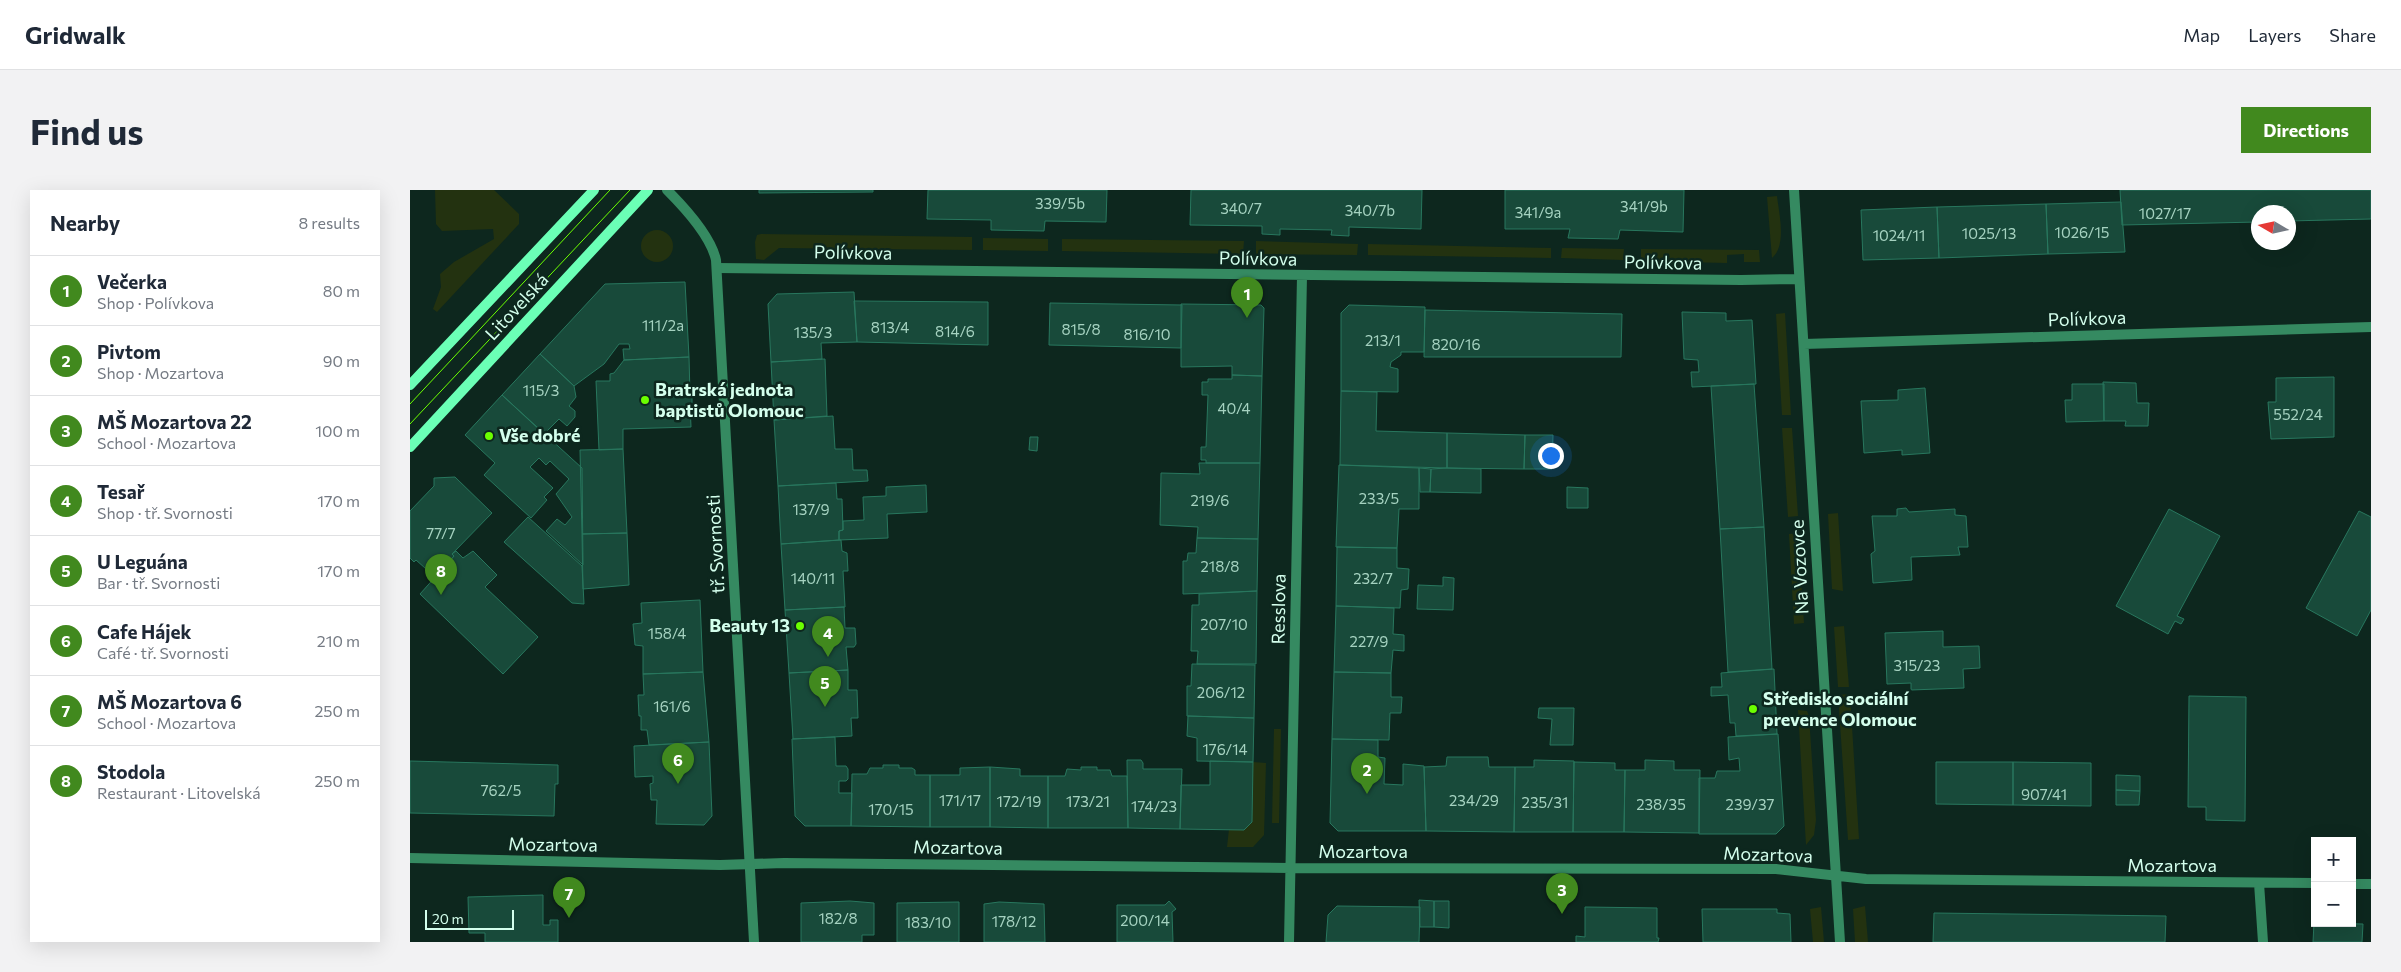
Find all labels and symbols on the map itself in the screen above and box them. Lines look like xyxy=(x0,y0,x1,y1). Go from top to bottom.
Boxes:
house number: 339/5b xyxy=(1035,194,1085,212)
house number: 341/9b xyxy=(1620,197,1668,215)
house number: 340/7 xyxy=(1220,199,1262,217)
house number: 340/7b xyxy=(1345,201,1395,219)
house number: 341/9a xyxy=(1515,203,1561,221)
house number: 1027/17 xyxy=(2139,204,2191,222)
north arrow xyxy=(2251,205,2296,250)
house number: 1026/15 xyxy=(2055,223,2109,241)
house number: 1025/13 xyxy=(1962,224,2016,242)
house number: 1024/11 xyxy=(1873,226,1925,244)
street label: Polívkova xyxy=(814,240,892,264)
street label: Polívkova xyxy=(1219,246,1297,270)
street label: Polívkova xyxy=(1624,250,1702,274)
street label: Litovelská xyxy=(480,269,553,344)
pin: 1 xyxy=(1231,277,1263,318)
street label: Polívkova xyxy=(2047,306,2127,330)
house number: 111/2a xyxy=(642,316,684,334)
house number: 813/4 xyxy=(871,318,909,336)
house number: 815/8 xyxy=(1061,320,1101,338)
house number: 814/6 xyxy=(935,322,975,340)
house number: 135/3 xyxy=(794,323,832,341)
house number: 816/10 xyxy=(1123,325,1171,343)
house number: 213/1 xyxy=(1365,331,1401,349)
house number: 820/16 xyxy=(1431,335,1481,353)
place label: Bratrská jednota baptistů Olomouc xyxy=(655,378,804,421)
house number: 115/3 xyxy=(523,381,559,399)
marker: Bratrská jednota baptistů Olomouc xyxy=(639,394,651,406)
house number: 40/4 xyxy=(1217,399,1251,417)
house number: 552/24 xyxy=(2273,405,2323,423)
place label: Vše dobré xyxy=(499,424,580,446)
marker: Vše dobré xyxy=(483,430,495,442)
your location xyxy=(1538,443,1564,469)
house number: 233/5 xyxy=(1359,489,1399,507)
house number: 219/6 xyxy=(1191,491,1229,509)
street label: tř. Svornosti xyxy=(701,494,729,594)
house number: 137/9 xyxy=(792,500,830,518)
street label: Na Vozovce xyxy=(1786,519,1812,615)
house number: 77/7 xyxy=(426,524,456,542)
pin: 8 xyxy=(425,554,457,595)
house number: 218/8 xyxy=(1201,557,1239,575)
house number: 140/11 xyxy=(791,569,835,587)
house number: 232/7 xyxy=(1353,569,1393,587)
street label: Resslova xyxy=(1266,573,1290,645)
place label: Beauty 13 xyxy=(709,614,790,636)
house number: 207/10 xyxy=(1200,615,1248,633)
pin: 4 xyxy=(812,616,844,657)
marker: Beauty 13 xyxy=(794,620,806,632)
house number: 158/4 xyxy=(648,624,686,642)
house number: 227/9 xyxy=(1350,632,1388,650)
house number: 315/23 xyxy=(1894,656,1940,674)
pin: 5 xyxy=(809,666,841,707)
house number: 206/12 xyxy=(1197,683,1245,701)
place label: Středisko sociální prevence Olomouc xyxy=(1763,687,1917,730)
house number: 161/6 xyxy=(653,697,691,715)
marker: Středisko sociální prevence Olomouc xyxy=(1747,703,1759,715)
house number: 176/14 xyxy=(1202,740,1248,758)
pin: 6 xyxy=(662,743,694,784)
pin: 2 xyxy=(1351,753,1383,794)
house number: 762/5 xyxy=(481,781,521,799)
house number: 907/41 xyxy=(2021,785,2067,803)
house number: 171/17 xyxy=(939,791,981,809)
house number: 234/29 xyxy=(1449,791,1499,809)
house number: 172/19 xyxy=(997,792,1041,810)
house number: 173/21 xyxy=(1066,792,1110,810)
house number: 235/31 xyxy=(1522,793,1568,811)
house number: 238/35 xyxy=(1636,795,1686,813)
house number: 239/37 xyxy=(1726,795,1774,813)
house number: 174/23 xyxy=(1131,797,1177,815)
house number: 170/15 xyxy=(868,800,914,818)
street label: Mozartova xyxy=(508,832,598,856)
street label: Mozartova xyxy=(913,835,1003,859)
street label: Mozartova xyxy=(1318,840,1408,862)
street label: Mozartova xyxy=(1723,841,1813,867)
street label: Mozartova xyxy=(2127,854,2217,876)
pin: 3 xyxy=(1546,873,1578,914)
pin: 7 xyxy=(553,877,585,918)
scale bar xyxy=(425,907,514,930)
house number: 182/8 xyxy=(818,909,858,927)
house number: 200/14 xyxy=(1120,911,1170,929)
house number: 178/12 xyxy=(992,912,1036,930)
house number: 183/10 xyxy=(905,913,951,931)

